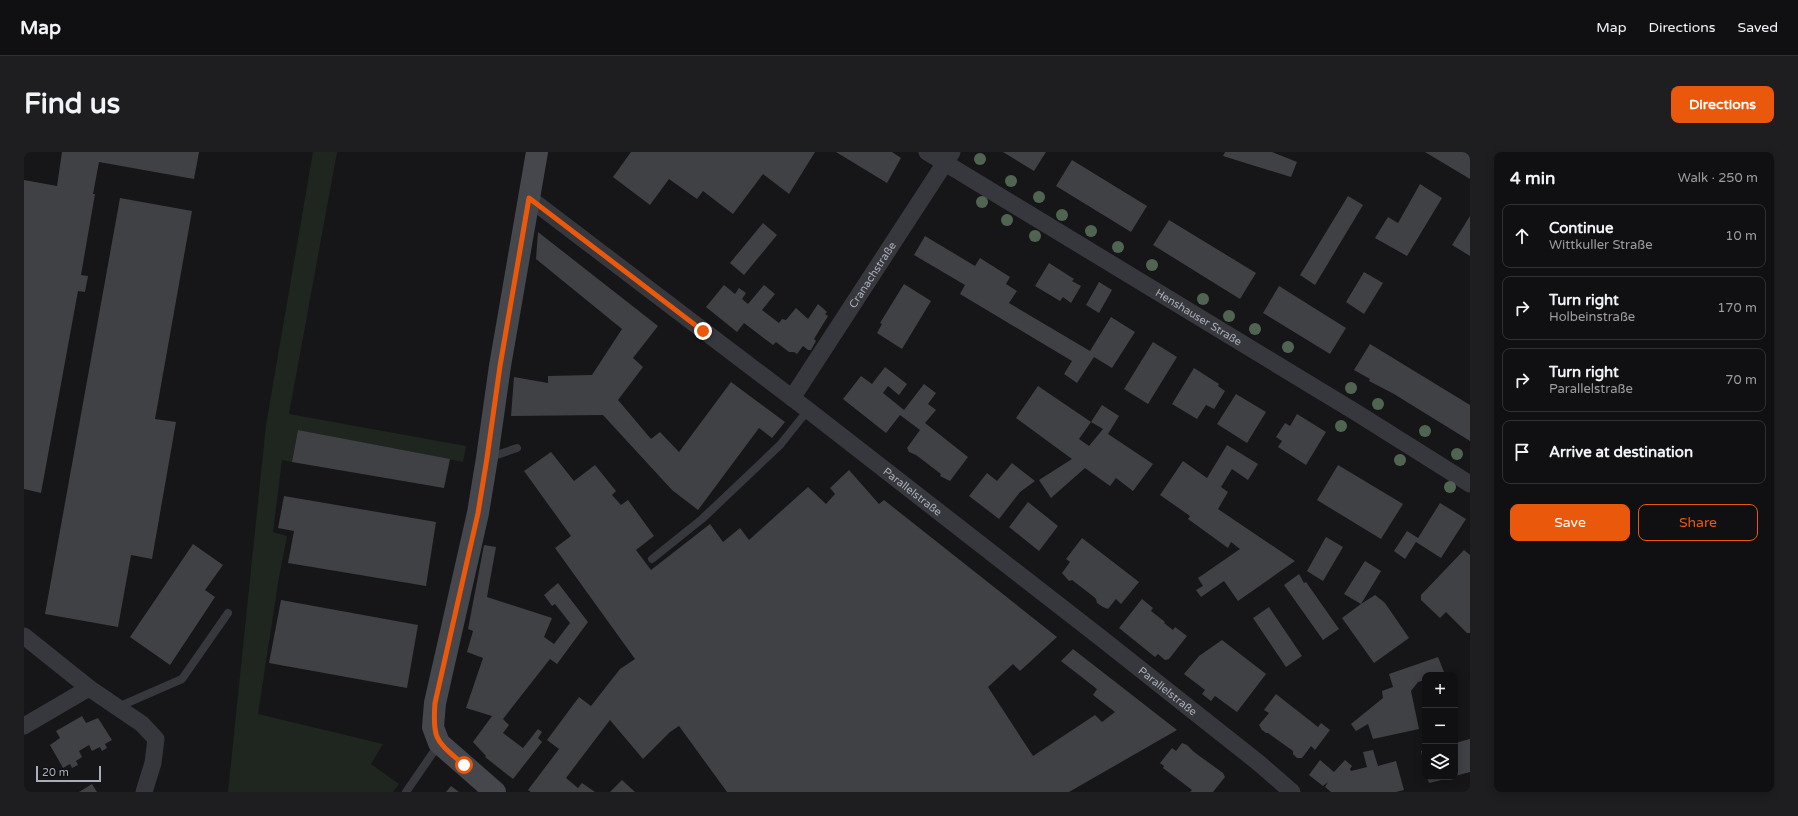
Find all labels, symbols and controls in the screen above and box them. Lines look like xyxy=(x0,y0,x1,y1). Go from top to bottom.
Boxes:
text: Map xyxy=(20,17,61,39)
text: Map xyxy=(1596,19,1627,36)
text: Directions xyxy=(1649,19,1716,36)
text: Saved xyxy=(1738,19,1778,36)
button: Directions xyxy=(1671,86,1774,123)
text: Find us xyxy=(24,87,120,121)
text: 4 min xyxy=(1510,168,1555,189)
text: Walk · 250 m xyxy=(1678,170,1758,186)
text: Continue xyxy=(1549,219,1613,237)
icon: ahead xyxy=(1511,225,1533,247)
text: 10 m xyxy=(1725,228,1757,244)
text: Wittkuller Straße xyxy=(1549,237,1653,253)
street label: Cranachstraße xyxy=(846,240,899,311)
street label: Henshauser Straße xyxy=(1153,286,1244,349)
text: Turn right xyxy=(1549,291,1619,309)
icon: right xyxy=(1511,297,1533,319)
text: 170 m xyxy=(1717,300,1757,316)
text: Holbeinstraße xyxy=(1549,309,1635,325)
route end xyxy=(694,322,712,340)
text: Turn right xyxy=(1549,363,1619,381)
icon: right xyxy=(1511,369,1533,391)
text: 70 m xyxy=(1725,372,1757,388)
text: Parallelstraße xyxy=(1549,381,1633,397)
icon: arrive xyxy=(1511,441,1533,463)
text: Arrive at destination xyxy=(1549,443,1693,461)
street label: Parallelstraße xyxy=(880,465,944,519)
button: Save xyxy=(1510,504,1630,541)
button: Share xyxy=(1638,504,1758,541)
street label: Parallelstraße xyxy=(1136,664,1199,719)
map controls xyxy=(1422,672,1458,780)
button: + xyxy=(1422,672,1458,708)
button: − xyxy=(1422,708,1458,744)
button: layers xyxy=(1422,744,1458,780)
route start xyxy=(455,756,473,774)
scale bar xyxy=(36,764,101,783)
text: 20 m xyxy=(42,766,69,779)

